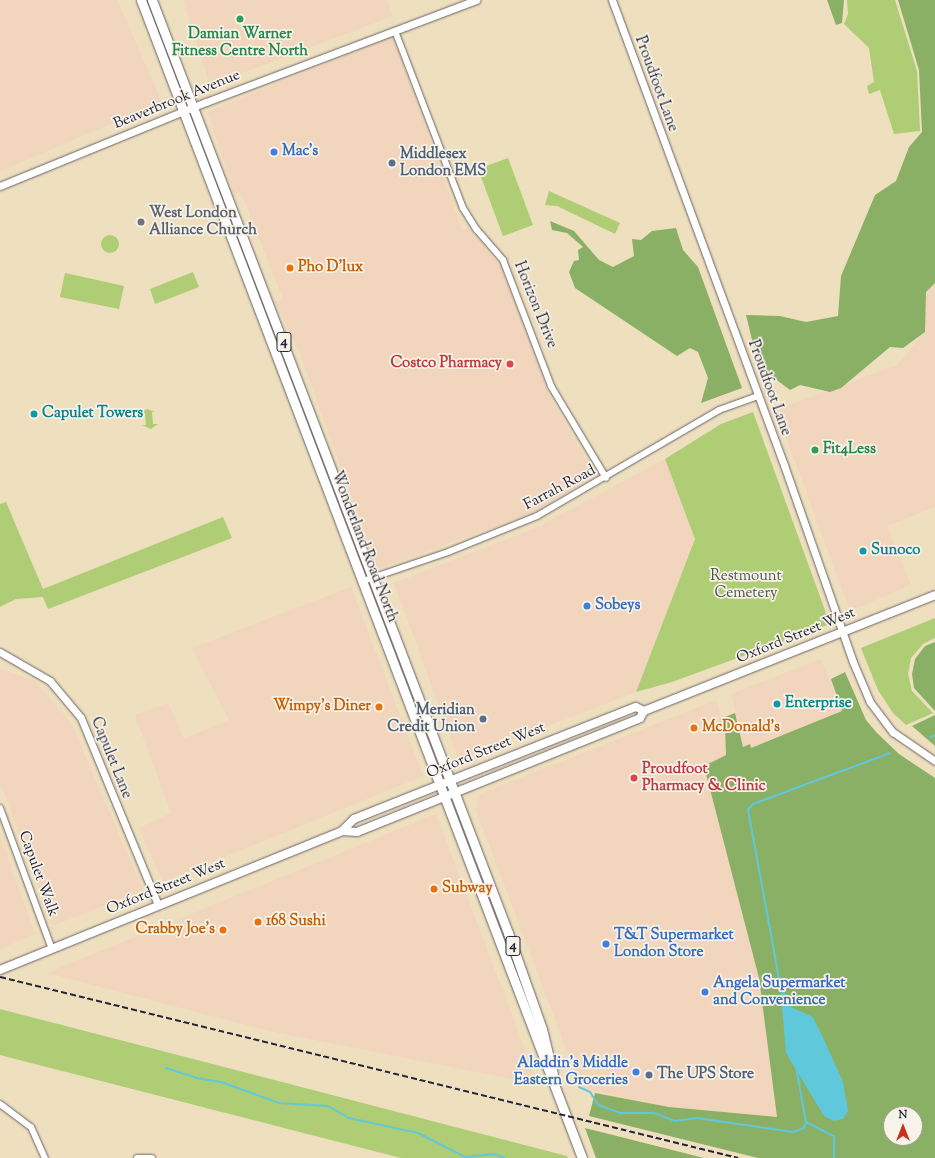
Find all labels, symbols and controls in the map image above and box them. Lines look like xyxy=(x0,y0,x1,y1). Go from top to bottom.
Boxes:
marker: Damian Warner Fitness Centre North xyxy=(235,14,245,24)
place label: Damian Warner Fitness Centre North xyxy=(172,25,308,60)
street label: Proudfoot Lane xyxy=(630,34,682,134)
street label: Beaverbrook Avenue xyxy=(111,66,243,134)
place label: Mac's xyxy=(282,143,318,161)
place label: Middlesex London EMS xyxy=(400,145,486,180)
marker: Mac's xyxy=(269,147,279,157)
marker: Middlesex London EMS xyxy=(387,158,397,168)
place label: West London Alliance Church xyxy=(149,204,257,239)
marker: West London Alliance Church xyxy=(136,217,146,227)
place label: Pho D'lux xyxy=(298,259,363,277)
street label: Horizon Drive xyxy=(509,259,561,351)
marker: Pho D'lux xyxy=(285,263,295,273)
road number: 4 xyxy=(276,330,292,354)
street label: Proudfoot Lane xyxy=(743,338,795,438)
place label: Costco Pharmacy xyxy=(390,355,502,373)
marker: Costco Pharmacy xyxy=(505,359,515,369)
place label: Capulet Towers xyxy=(42,405,143,423)
marker: Capulet Towers xyxy=(29,409,39,419)
place label: Fit4Less xyxy=(823,441,876,459)
marker: Fit4Less xyxy=(810,445,820,455)
street label: Farrah Road xyxy=(521,462,599,514)
street label: Wonderland Road North xyxy=(327,469,401,625)
place label: Sunoco xyxy=(871,542,920,560)
marker: Sunoco xyxy=(858,546,868,556)
park label: Restmount Cemetery xyxy=(710,567,782,602)
place label: Sobeys xyxy=(595,597,640,615)
marker: Sobeys xyxy=(582,601,592,611)
street label: Oxford Street West xyxy=(734,604,858,668)
place label: Enterprise xyxy=(785,695,852,713)
place label: Wimpy's Diner xyxy=(273,698,371,716)
marker: Enterprise xyxy=(772,699,782,709)
place label: Meridian Credit Union xyxy=(387,701,475,736)
marker: Wimpy's Diner xyxy=(374,702,384,712)
marker: Meridian Credit Union xyxy=(478,714,488,724)
street label: Capulet Lane xyxy=(86,715,136,801)
street label: Oxford Street West xyxy=(424,719,548,783)
place label: McDonald's xyxy=(702,719,780,737)
marker: McDonald's xyxy=(689,723,699,733)
place label: Proudfoot Pharmacy & Clinic xyxy=(642,760,765,795)
marker: Proudfoot Pharmacy & Clinic xyxy=(629,773,639,783)
street label: Capulet Walk xyxy=(14,829,62,919)
street label: Oxford Street West xyxy=(104,855,228,919)
place label: Subway xyxy=(442,880,493,898)
marker: Subway xyxy=(429,884,439,894)
place label: 168 Sushi xyxy=(266,913,326,931)
marker: 168 Sushi xyxy=(253,917,263,927)
place label: Crabby Joe's xyxy=(136,921,215,939)
marker: Crabby Joe's xyxy=(218,925,228,935)
place label: T&T Supermarket London Store xyxy=(614,926,734,961)
road number: 4 xyxy=(505,934,521,958)
marker: T&T Supermarket London Store xyxy=(601,939,611,949)
place label: Angela Supermarket and Convenience xyxy=(713,974,845,1009)
marker: Angela Supermarket and Convenience xyxy=(700,987,710,997)
place label: Aladdin's Middle Eastern Groceries xyxy=(514,1054,628,1089)
place label: The UPS Store xyxy=(657,1066,754,1084)
marker: Aladdin's Middle Eastern Groceries xyxy=(631,1067,641,1077)
marker: The UPS Store xyxy=(644,1070,654,1080)
north arrow xyxy=(883,1106,923,1146)
text: N xyxy=(899,1107,907,1123)

